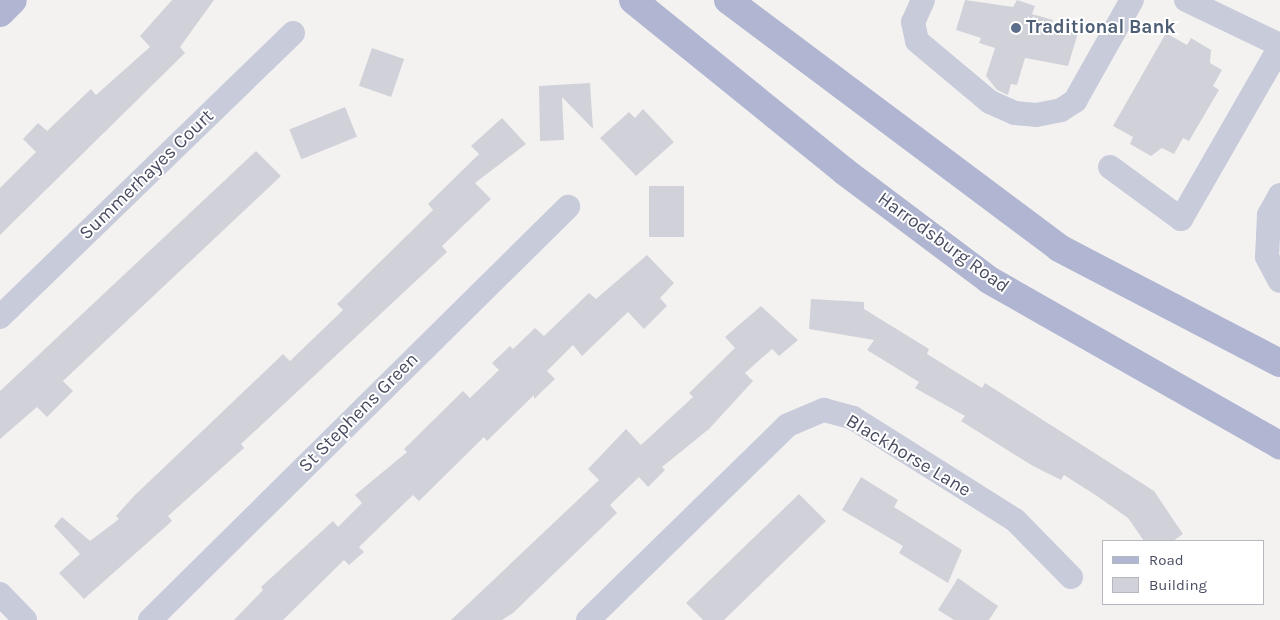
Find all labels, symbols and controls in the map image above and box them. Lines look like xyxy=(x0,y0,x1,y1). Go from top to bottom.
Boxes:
place label: Traditional Bank xyxy=(1026,17,1175,39)
marker: Traditional Bank xyxy=(1010,22,1022,34)
street label: Summerhayes Court xyxy=(75,105,219,245)
street label: Harrodsburg Road xyxy=(873,188,1013,298)
street label: St Stephens Green xyxy=(294,348,424,478)
street label: Blackhorse Lane xyxy=(841,410,975,502)
legend xyxy=(1102,540,1265,605)
text: Road xyxy=(1149,551,1184,569)
text: Building xyxy=(1149,576,1207,594)

